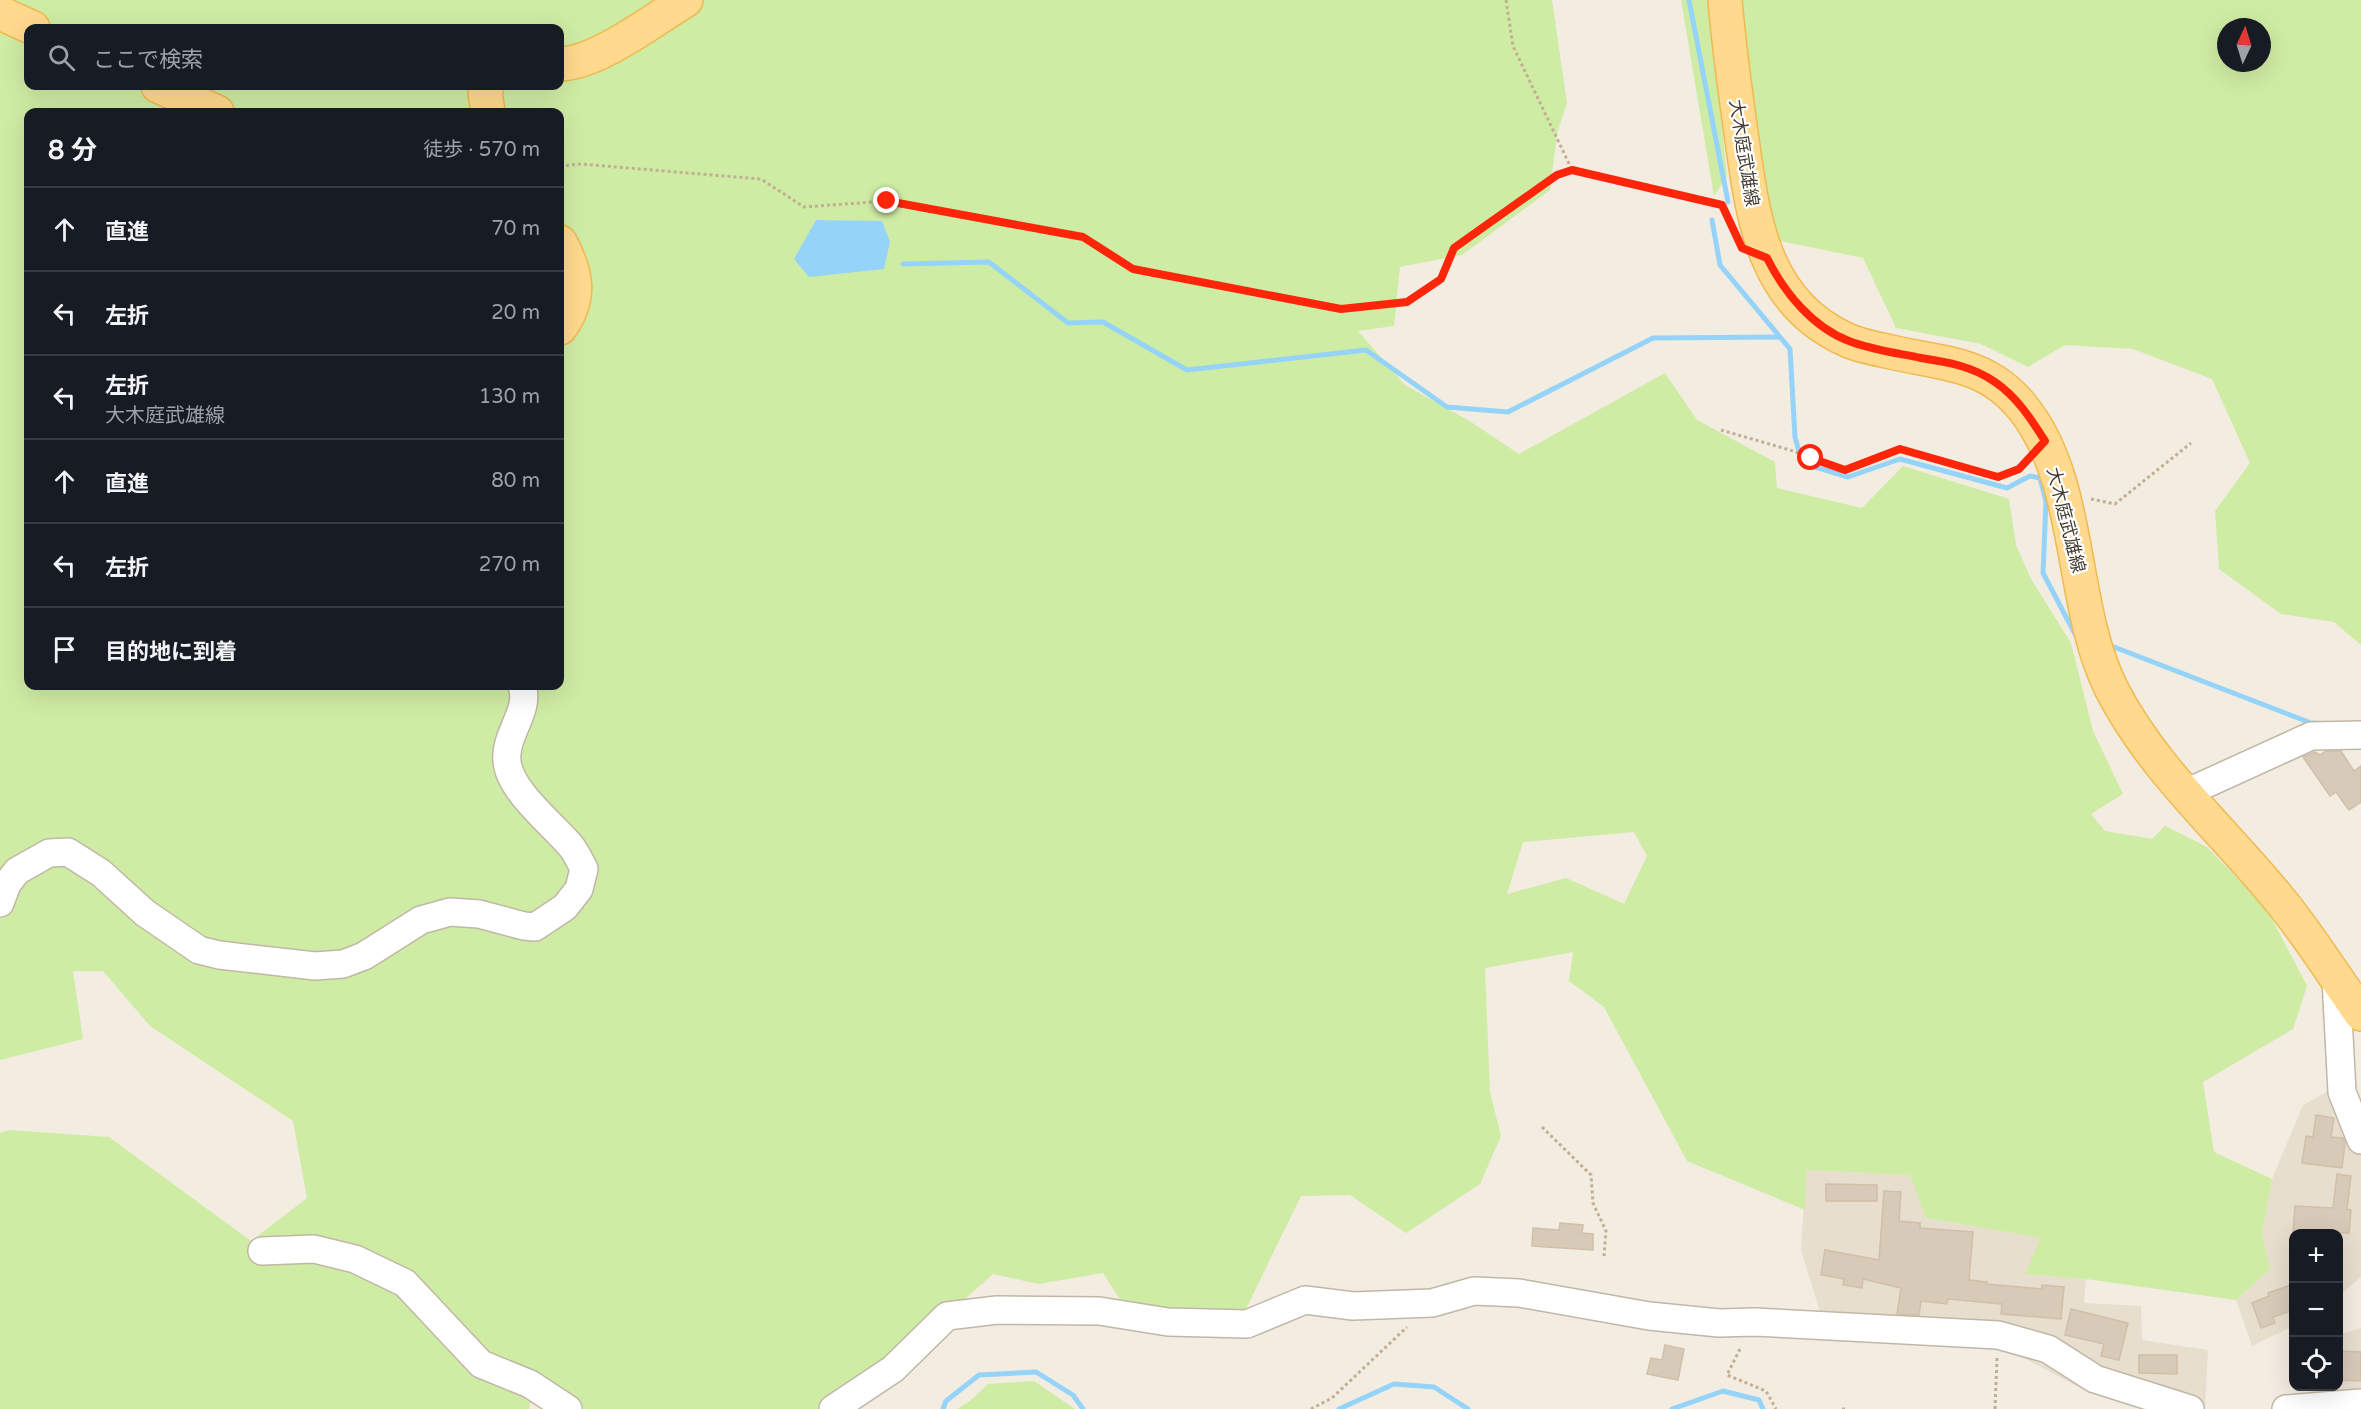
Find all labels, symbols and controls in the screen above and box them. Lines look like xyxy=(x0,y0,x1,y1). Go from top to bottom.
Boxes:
north arrow xyxy=(2217,18,2271,72)
search box xyxy=(24,24,564,90)
icon: search xyxy=(45,41,78,74)
text: ここで検索 xyxy=(93,47,203,73)
street label: 大木庭武雄線 xyxy=(1725,98,1763,208)
text: 8 分 xyxy=(48,135,97,166)
text: 徒歩 · 570 m xyxy=(423,138,540,162)
route end xyxy=(873,187,899,213)
icon: ahead xyxy=(48,213,81,246)
text: 70 m xyxy=(491,217,540,241)
text: 直進 xyxy=(105,219,149,245)
icon: left xyxy=(48,297,81,330)
text: 20 m xyxy=(491,301,540,325)
text: 左折 xyxy=(105,303,149,329)
text: 左折 xyxy=(105,373,149,399)
icon: left xyxy=(48,381,81,414)
text: 130 m xyxy=(479,385,540,409)
text: 大木庭武雄線 xyxy=(105,404,225,428)
route start xyxy=(1797,444,1823,470)
icon: ahead xyxy=(48,465,81,498)
street label: 大木庭武雄線 xyxy=(2042,465,2090,575)
text: 80 m xyxy=(491,469,540,493)
text: 直進 xyxy=(105,471,149,497)
icon: left xyxy=(48,549,81,582)
text: 270 m xyxy=(479,553,540,577)
text: 左折 xyxy=(105,555,149,581)
icon: arrive xyxy=(48,633,81,666)
text: 目的地に到着 xyxy=(105,639,237,665)
map controls xyxy=(2289,1229,2343,1391)
button: + xyxy=(2289,1229,2343,1283)
button: − xyxy=(2289,1283,2343,1337)
button: locate xyxy=(2289,1337,2343,1391)

